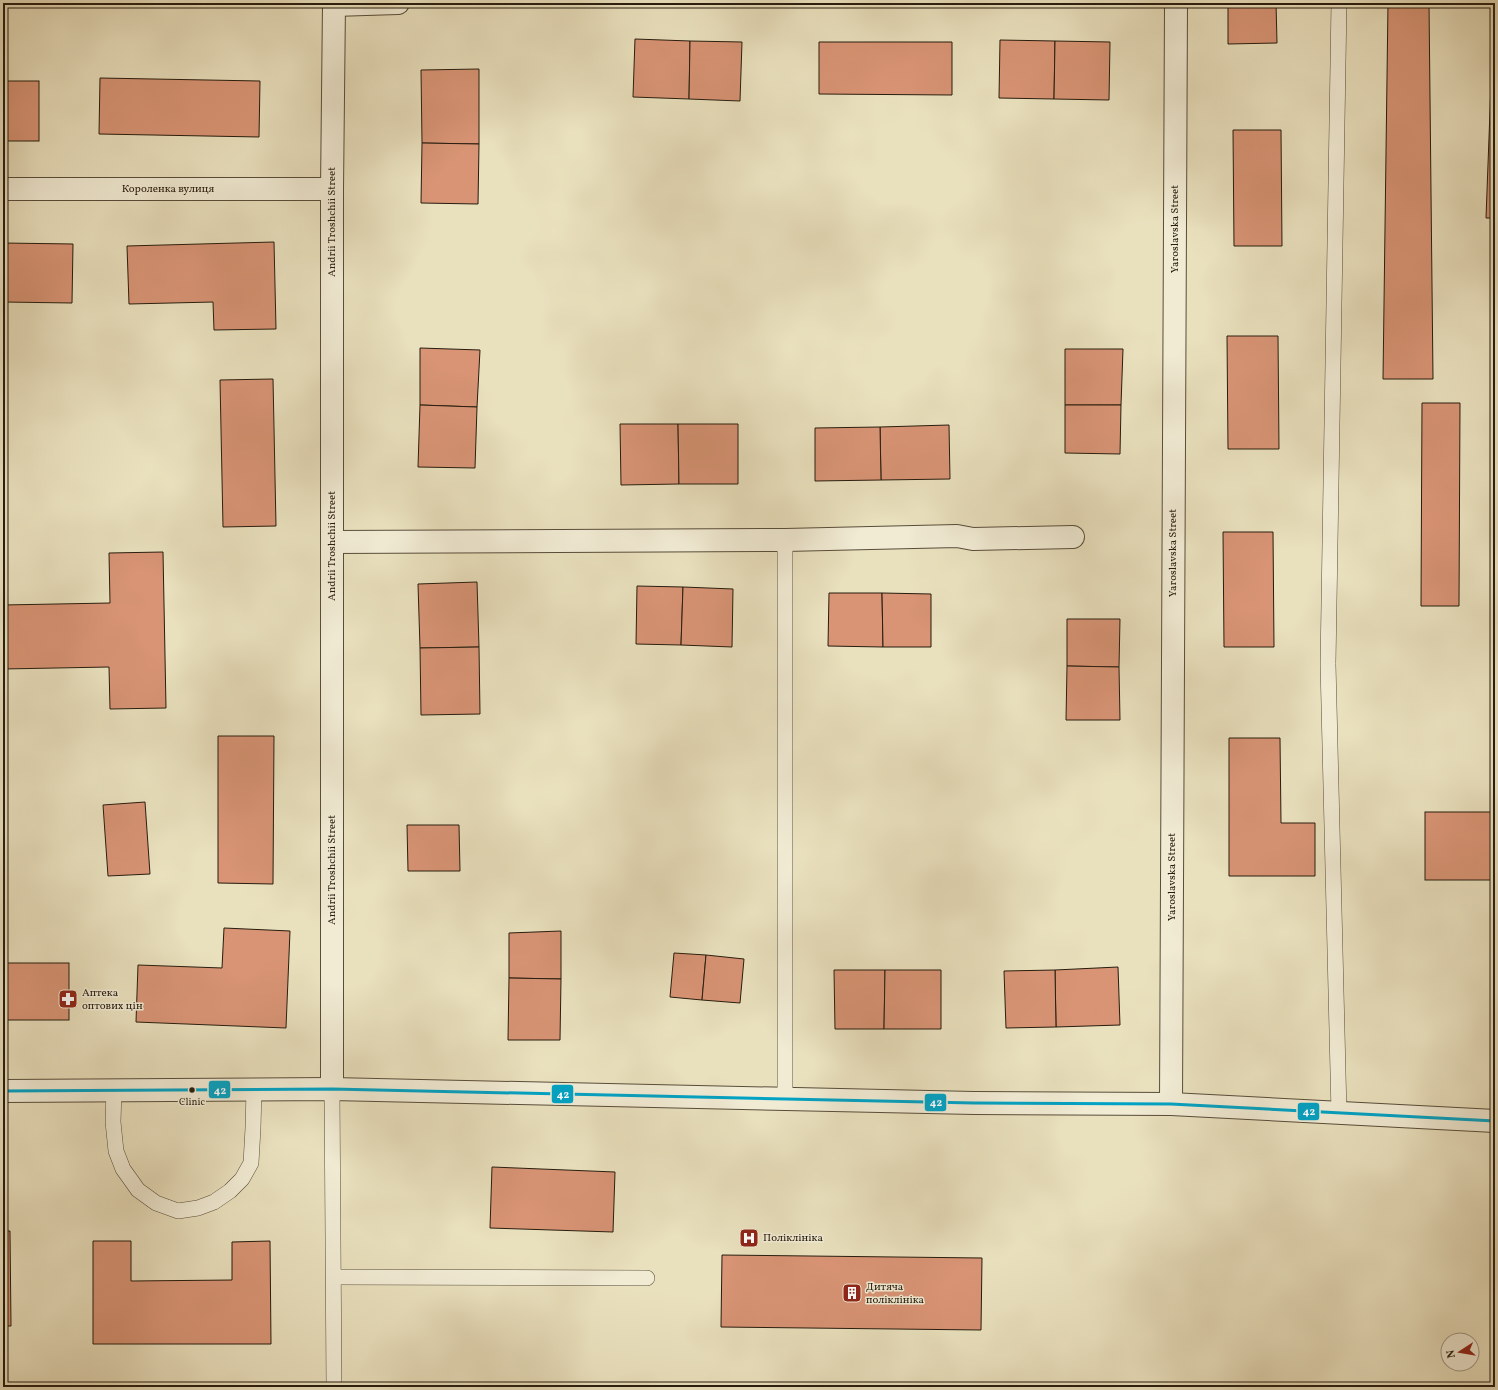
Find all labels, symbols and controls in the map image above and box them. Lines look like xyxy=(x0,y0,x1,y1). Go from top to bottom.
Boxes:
street label: Andrii Troshchii Street xyxy=(325,167,340,277)
street label: Короленка вулиця xyxy=(122,182,215,197)
street label: Yaroslavska Street xyxy=(1168,185,1183,273)
street label: Andrii Troshchii Street xyxy=(325,491,340,601)
street label: Yaroslavska Street xyxy=(1166,509,1181,597)
street label: Andrii Troshchii Street xyxy=(325,815,340,925)
street label: Yaroslavska Street xyxy=(1165,833,1180,921)
place label: Аптека оптових цін xyxy=(82,986,143,1014)
pharmacy icon: Аптека оптових цін xyxy=(57,988,79,1010)
line badge: 42 xyxy=(208,1080,231,1099)
text: 42 xyxy=(214,1084,226,1099)
line badge: 42 xyxy=(551,1084,574,1104)
marker: Clinic xyxy=(187,1085,197,1095)
text: 42 xyxy=(557,1088,569,1103)
line badge: 42 xyxy=(924,1093,947,1112)
place label: Clinic xyxy=(179,1095,206,1109)
text: 42 xyxy=(930,1096,942,1111)
line badge: 42 xyxy=(1297,1102,1320,1121)
text: 42 xyxy=(1303,1105,1315,1120)
hospital icon: Поліклініка xyxy=(738,1227,760,1249)
place label: Поліклініка xyxy=(763,1231,823,1246)
place label: Дитяча поліклініка xyxy=(866,1280,925,1308)
building icon: Дитяча поліклініка xyxy=(841,1282,863,1304)
north arrow xyxy=(1440,1332,1480,1372)
text: N xyxy=(1444,1348,1460,1359)

